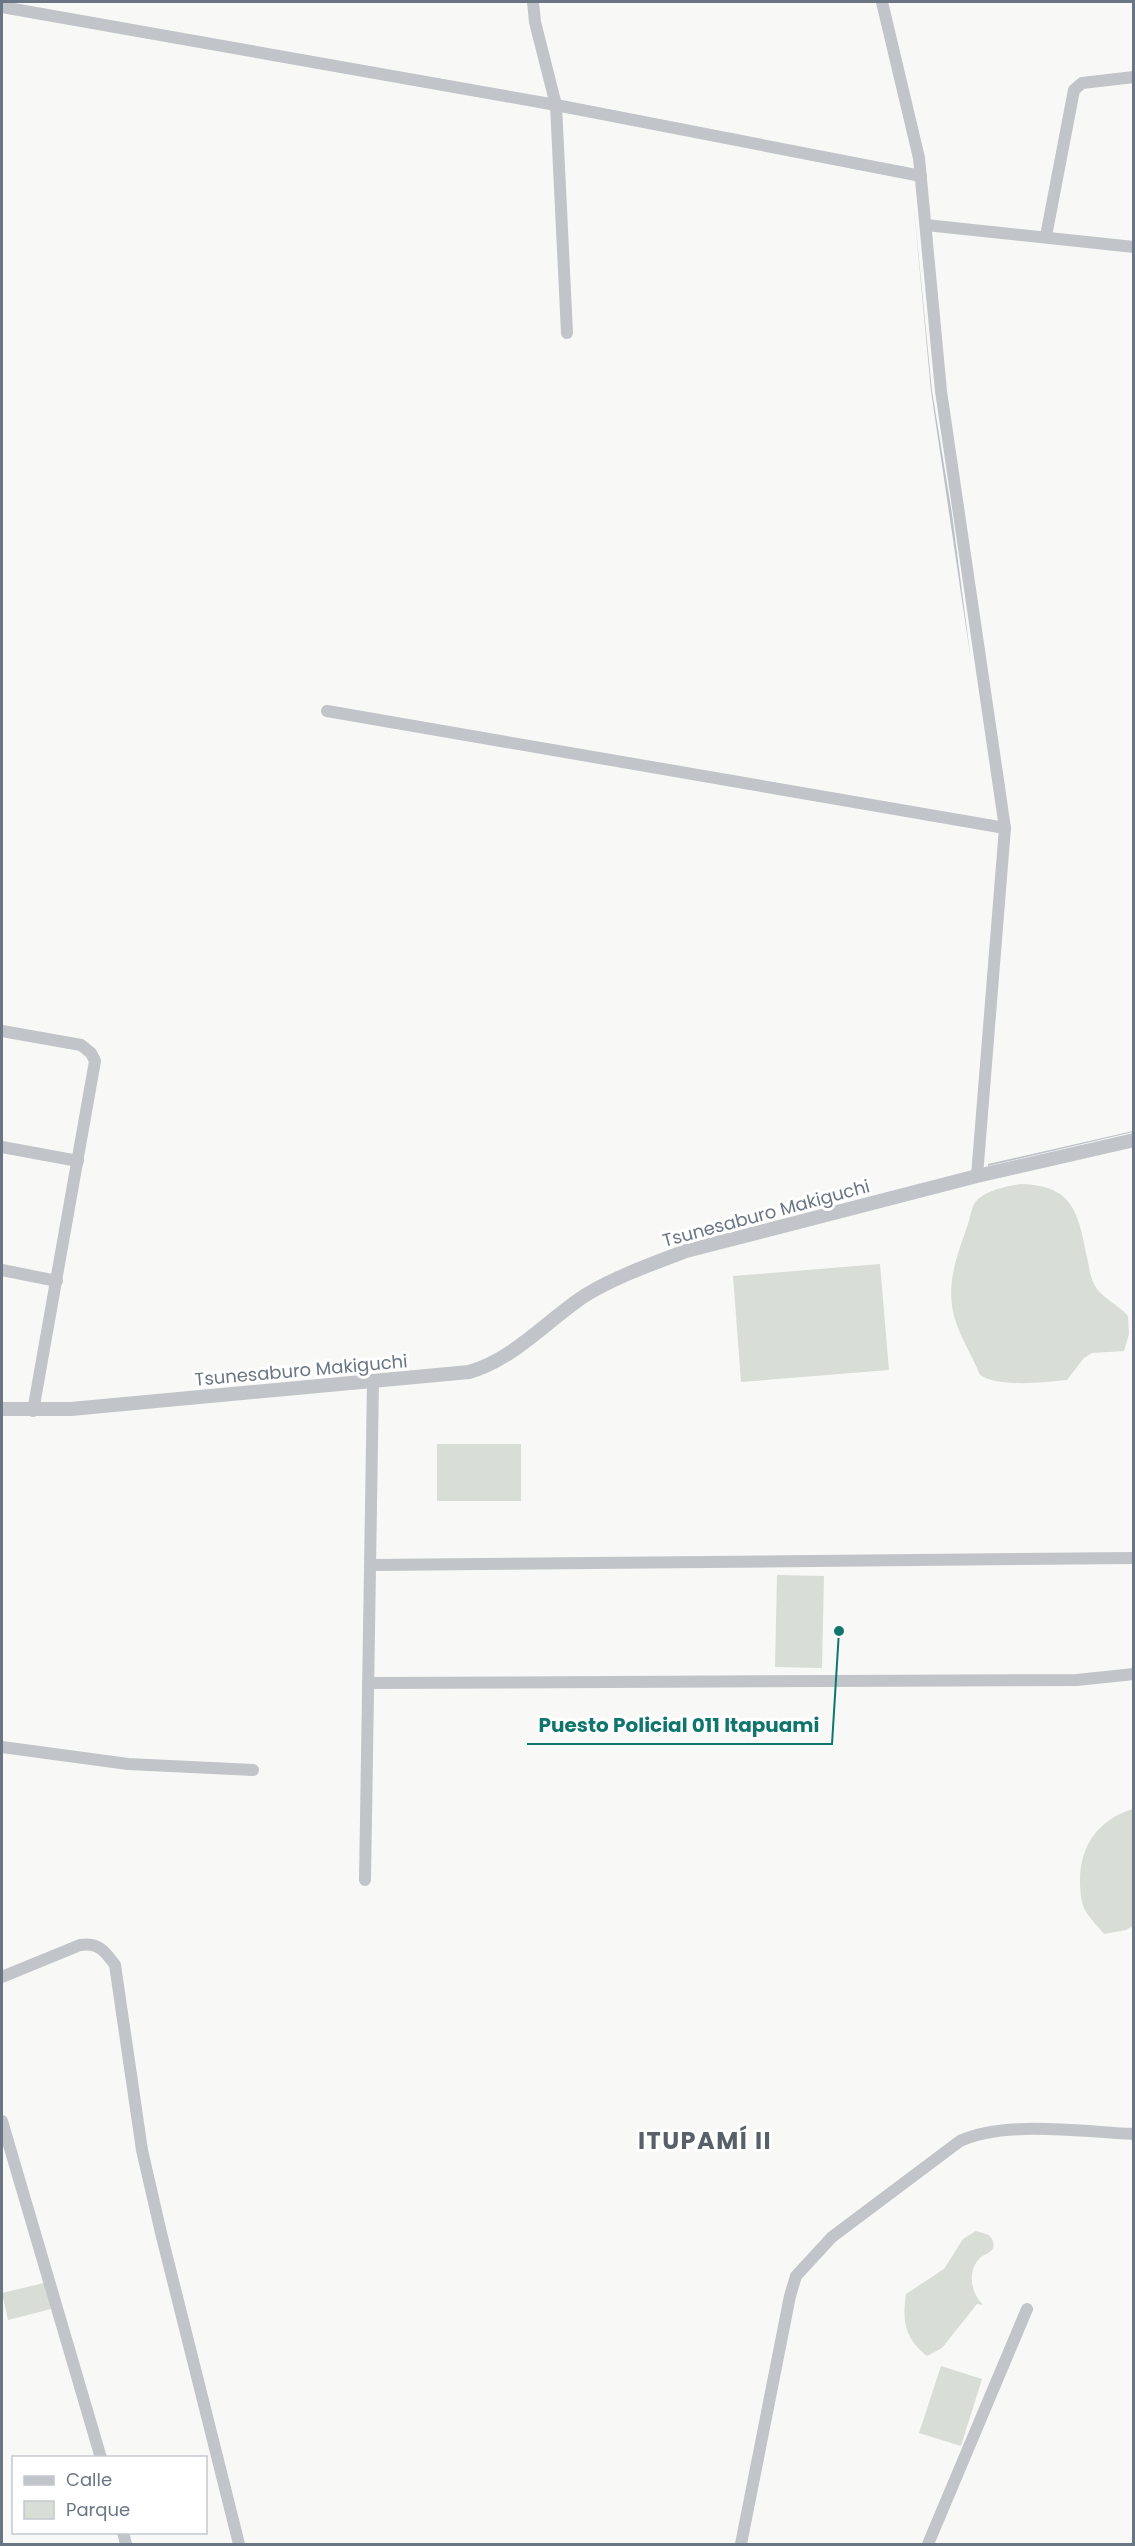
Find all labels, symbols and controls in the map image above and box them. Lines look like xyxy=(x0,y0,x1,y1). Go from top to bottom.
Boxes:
street label: Tsunesaburo Makiguchi xyxy=(660,1173,872,1253)
street label: Tsunesaburo Makiguchi xyxy=(194,1348,408,1392)
callout: Puesto Policial 011 Itapuami xyxy=(527,1706,832,1744)
text: Puesto Policial 011 Itapuami xyxy=(539,1711,819,1739)
district label: ITUPAMÍ II xyxy=(638,2124,772,2157)
legend xyxy=(12,2456,207,2534)
text: Calle xyxy=(66,2467,112,2492)
text: Parque xyxy=(66,2497,130,2522)

